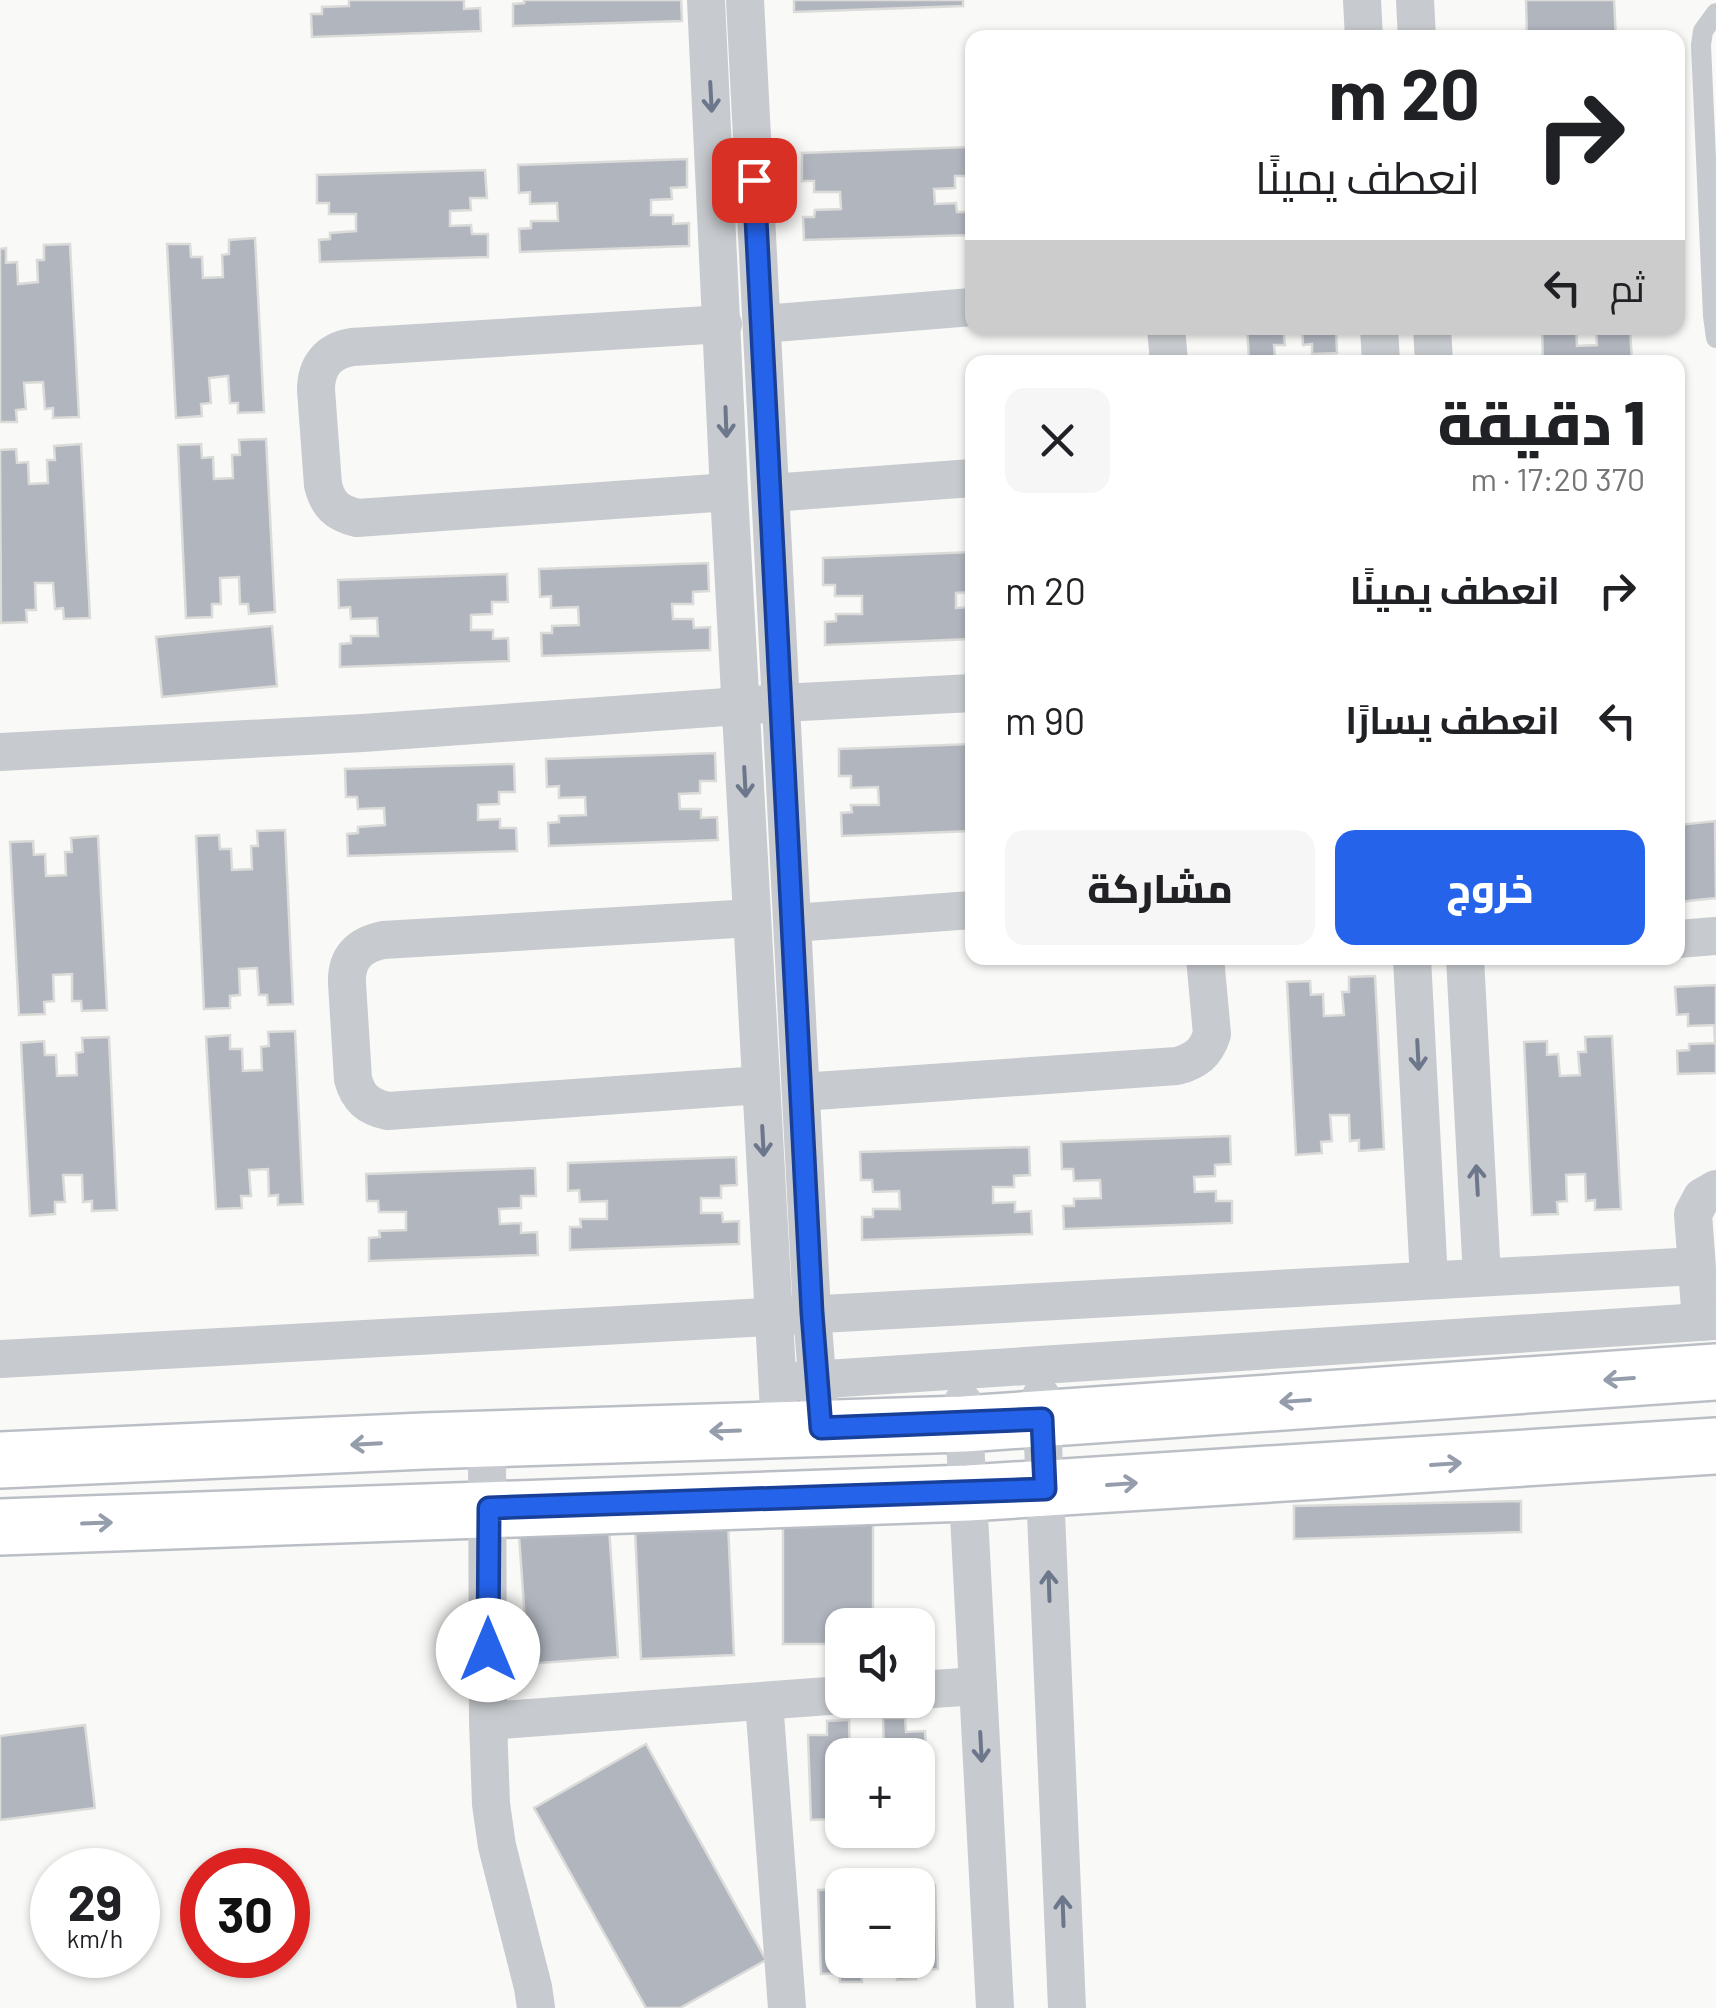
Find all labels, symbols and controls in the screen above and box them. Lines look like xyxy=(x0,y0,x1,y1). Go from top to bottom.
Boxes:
text: 20 m xyxy=(1328,50,1480,134)
icon: right xyxy=(1515,70,1645,200)
one-way arrow xyxy=(702,81,721,113)
pin xyxy=(712,138,797,223)
text: انعطف يمينًا xyxy=(1255,149,1480,203)
icon: arrive xyxy=(727,153,782,208)
icon: left xyxy=(1535,260,1590,315)
text: ثم xyxy=(1610,264,1645,310)
text: 1 دقيقة xyxy=(1437,385,1645,457)
button: close xyxy=(1005,388,1110,493)
one-way arrow xyxy=(717,406,736,438)
text: 370 m · 17:20 xyxy=(1470,459,1645,497)
icon: right xyxy=(1590,563,1645,618)
text: انعطف يمينًا xyxy=(1350,566,1560,612)
text: 20 m xyxy=(1005,567,1086,613)
icon: left xyxy=(1590,693,1645,748)
text: انعطف يسارًا xyxy=(1345,696,1560,742)
text: 90 m xyxy=(1005,697,1085,743)
one-way arrow xyxy=(736,765,755,797)
button: مشاركة xyxy=(1005,830,1315,945)
button: خروج xyxy=(1335,830,1645,945)
one-way arrow xyxy=(1409,1038,1428,1070)
one-way arrow xyxy=(754,1125,773,1157)
one-way arrow xyxy=(1467,1164,1486,1196)
one-way arrow xyxy=(1603,1369,1635,1388)
one-way arrow xyxy=(1279,1392,1311,1411)
one-way arrow xyxy=(710,1421,742,1440)
one-way arrow xyxy=(350,1434,382,1453)
one-way arrow xyxy=(1429,1454,1462,1473)
one-way arrow xyxy=(1105,1475,1137,1494)
one-way arrow xyxy=(81,1513,113,1532)
one-way arrow xyxy=(1040,1570,1059,1602)
position arrow xyxy=(436,1598,540,1702)
map controls xyxy=(825,1608,935,1978)
button: sound xyxy=(825,1608,935,1718)
one-way arrow xyxy=(972,1730,991,1762)
button: + xyxy=(825,1738,935,1848)
speed limit sign: 30 xyxy=(180,1848,310,1978)
button: − xyxy=(825,1868,935,1978)
text: 29 xyxy=(68,1871,122,1931)
one-way arrow xyxy=(1053,1895,1072,1927)
text: km/h xyxy=(67,1923,123,1953)

